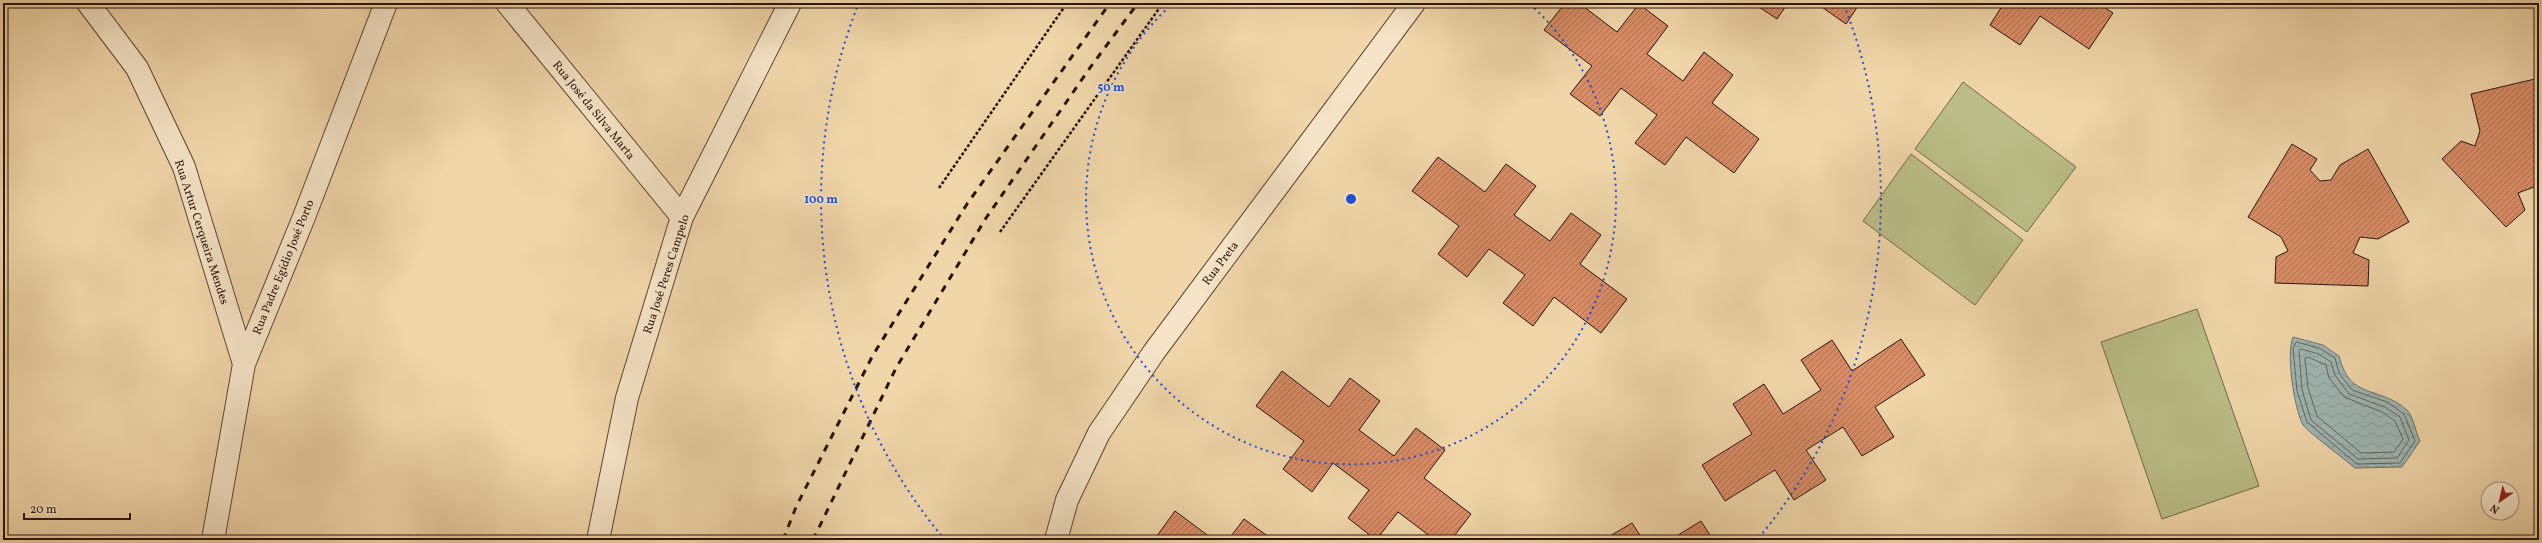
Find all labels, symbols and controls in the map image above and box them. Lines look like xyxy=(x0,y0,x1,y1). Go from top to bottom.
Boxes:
street label: Rua José da Silva Marta xyxy=(548,58,638,163)
text: 50 m xyxy=(1097,80,1125,96)
street label: Rua Artur Cerqueira Mendes xyxy=(170,158,232,307)
text: 100 m xyxy=(804,192,838,208)
centre of rings xyxy=(1344,192,1358,206)
street label: Rua Padre Egídio José Porto xyxy=(249,197,318,337)
street label: Rua José Peres Campelo xyxy=(640,213,694,336)
street label: Rua Preta xyxy=(1199,238,1243,289)
north arrow xyxy=(2480,481,2520,521)
scale bar xyxy=(24,495,130,521)
text: N xyxy=(2488,500,2503,517)
text: 20 m xyxy=(30,502,57,518)

